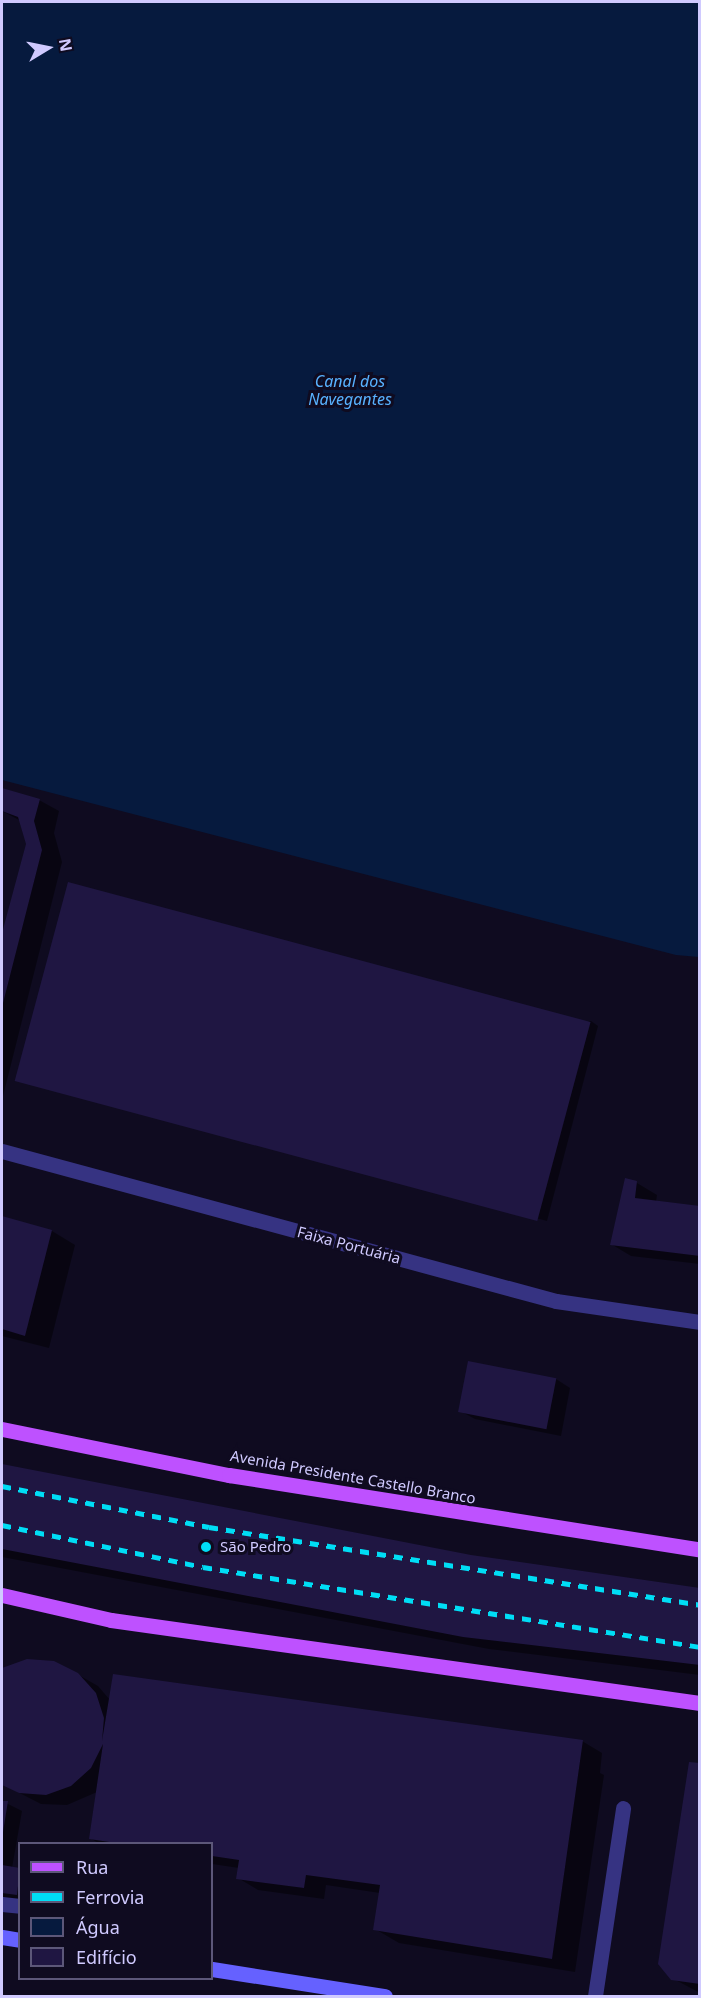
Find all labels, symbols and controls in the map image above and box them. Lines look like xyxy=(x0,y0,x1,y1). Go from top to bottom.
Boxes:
north arrow xyxy=(18,18,78,78)
text: N xyxy=(54,37,78,53)
water label: Canal dos Navegantes xyxy=(308,371,392,409)
street label: Faixa Portuária xyxy=(295,1223,403,1267)
street label: Avenida Presidente Castello Branco xyxy=(229,1447,477,1507)
marker: São Pedro xyxy=(197,1538,215,1556)
place label: São Pedro xyxy=(220,1538,291,1556)
legend xyxy=(18,1842,213,1980)
text: Rua xyxy=(76,1855,108,1879)
text: Ferrovia xyxy=(76,1885,144,1909)
text: Água xyxy=(76,1915,120,1939)
text: Edifício xyxy=(76,1945,137,1969)

